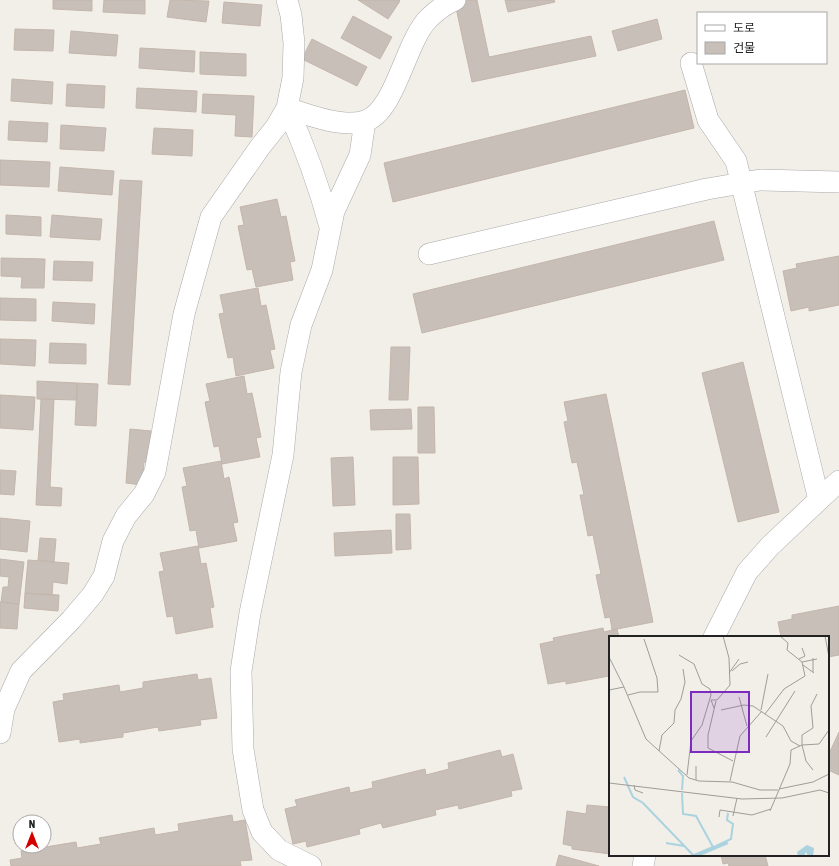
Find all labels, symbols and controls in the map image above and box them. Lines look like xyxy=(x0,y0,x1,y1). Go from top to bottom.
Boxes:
legend xyxy=(697,12,827,64)
text: 도로 xyxy=(733,21,755,35)
text: 건물 xyxy=(733,41,755,55)
inset map xyxy=(609,636,829,856)
north arrow xyxy=(12,814,52,854)
text: N xyxy=(29,818,35,830)

